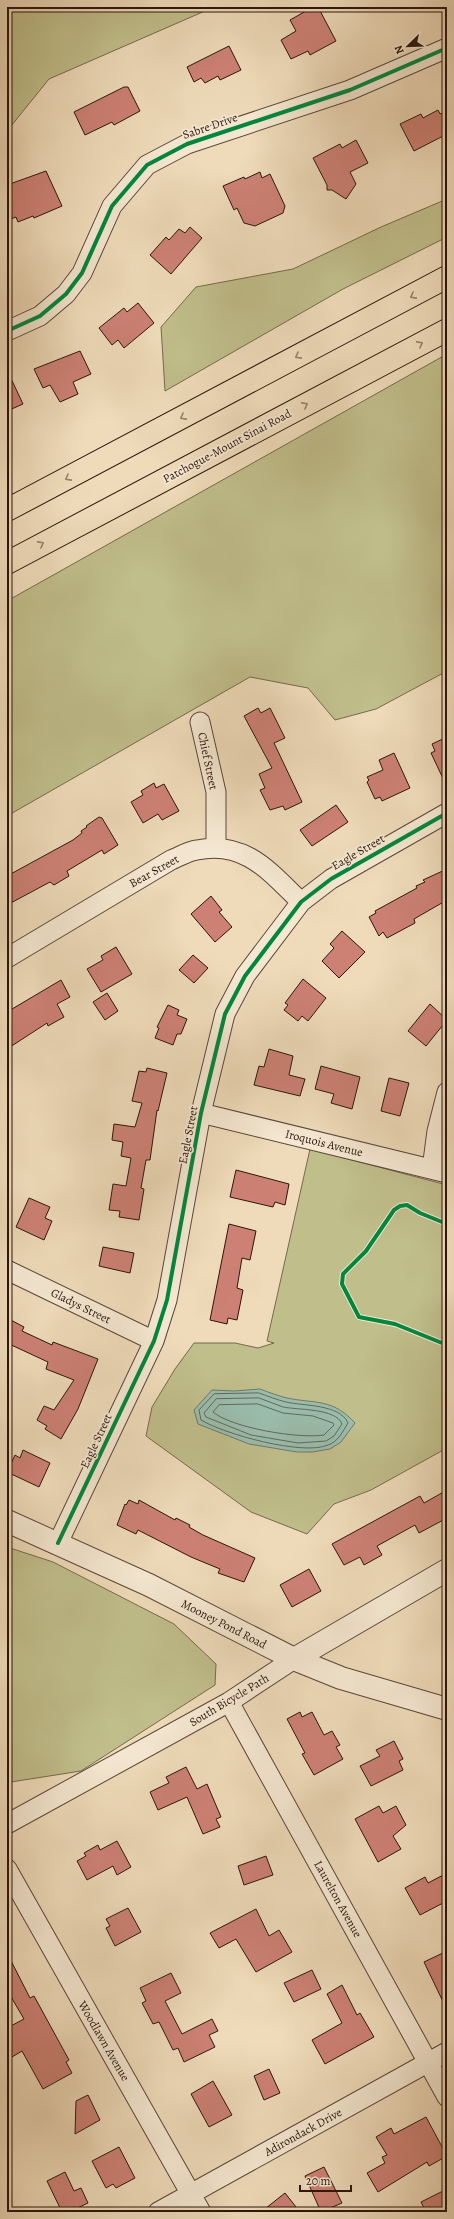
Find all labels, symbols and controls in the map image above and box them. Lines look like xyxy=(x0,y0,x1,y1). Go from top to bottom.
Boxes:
north arrow xyxy=(388,26,428,66)
text: N xyxy=(391,43,408,56)
street label: Sabre Drive xyxy=(180,109,240,143)
one-way arrow xyxy=(409,291,417,298)
one-way arrow xyxy=(416,341,423,349)
one-way arrow xyxy=(294,352,302,359)
one-way arrow xyxy=(301,402,308,410)
street label: Patchogue-Mount Sinai Road xyxy=(160,405,295,487)
one-way arrow xyxy=(180,413,187,420)
one-way arrow xyxy=(65,473,72,481)
one-way arrow xyxy=(37,542,45,549)
street label: Chief Street xyxy=(194,731,222,791)
street label: Eagle Street xyxy=(329,830,387,874)
street label: Bear Street xyxy=(126,851,182,891)
street label: Eagle Street xyxy=(175,1105,201,1165)
street label: Iroquois Avenue xyxy=(283,1126,365,1160)
street label: Gladys Street xyxy=(48,1285,114,1327)
street label: Eagle Street xyxy=(76,1411,116,1471)
street label: Mooney Pond Road xyxy=(178,1596,270,1653)
street label: South Bicycle Path xyxy=(186,1670,272,1730)
street label: Laurelton Avenue xyxy=(310,1858,366,1940)
street label: Woodlawn Avenue xyxy=(74,1997,133,2084)
street label: Adirondack Drive xyxy=(261,2104,345,2160)
scale bar xyxy=(300,2167,351,2193)
text: 20 m xyxy=(306,2173,330,2189)

